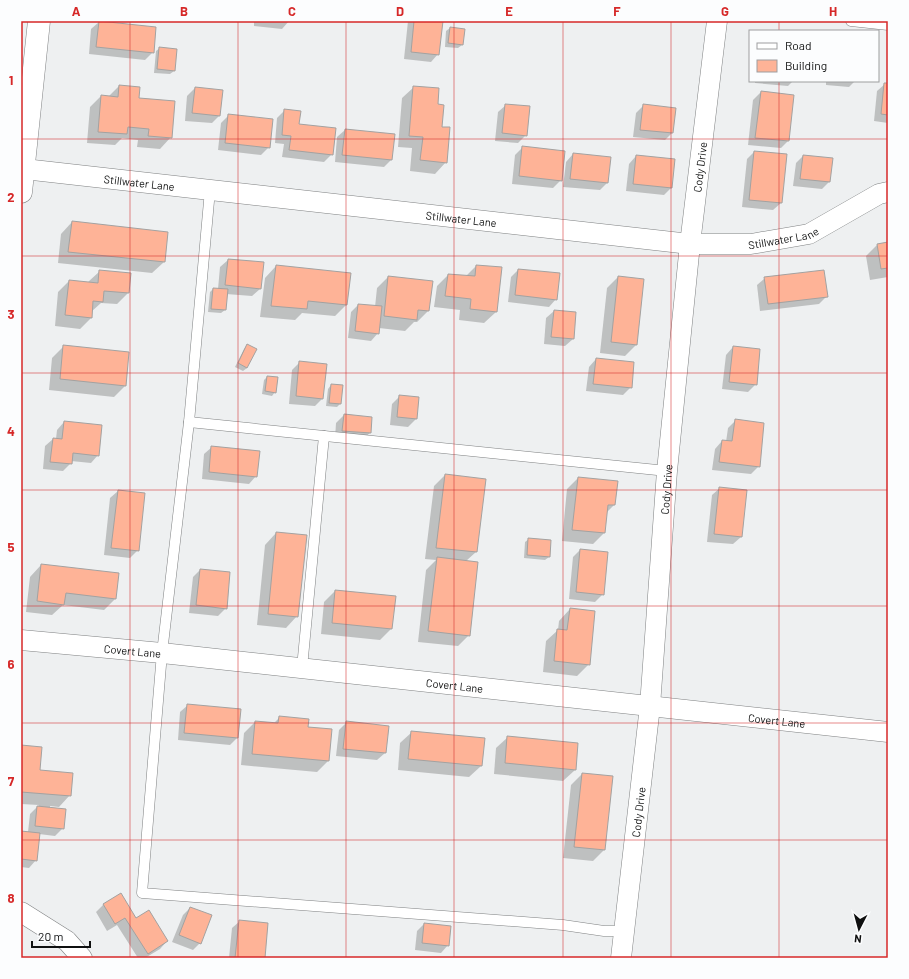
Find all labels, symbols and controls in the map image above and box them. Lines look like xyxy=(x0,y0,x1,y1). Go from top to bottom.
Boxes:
text: A xyxy=(72,3,81,19)
text: B xyxy=(180,3,188,19)
text: C xyxy=(288,3,296,19)
text: D xyxy=(396,3,404,19)
text: E xyxy=(505,3,513,19)
text: F xyxy=(613,3,621,19)
text: G xyxy=(721,3,729,19)
text: H xyxy=(829,3,837,19)
legend xyxy=(749,30,879,82)
text: Road xyxy=(785,38,812,52)
text: Building xyxy=(785,58,827,72)
text: 1 xyxy=(9,72,13,88)
street label: Cody Drive xyxy=(690,141,709,193)
street label: Stillwater Lane xyxy=(103,172,176,192)
text: 2 xyxy=(7,189,15,205)
street label: Stillwater Lane xyxy=(425,208,497,229)
street label: Stillwater Lane xyxy=(747,224,821,251)
text: 3 xyxy=(7,306,15,322)
text: 4 xyxy=(7,423,15,439)
street label: Cody Drive xyxy=(657,463,674,515)
text: 5 xyxy=(7,539,15,555)
street label: Covert Lane xyxy=(103,641,162,659)
text: 6 xyxy=(8,656,15,672)
street label: Covert Lane xyxy=(425,675,484,694)
street label: Covert Lane xyxy=(748,710,806,729)
text: 7 xyxy=(8,773,15,789)
street label: Cody Drive xyxy=(628,786,647,838)
text: 8 xyxy=(7,890,15,906)
north arrow xyxy=(839,909,879,949)
scale bar xyxy=(32,923,90,949)
text: 20 m xyxy=(38,929,64,943)
text: N xyxy=(854,933,862,946)

